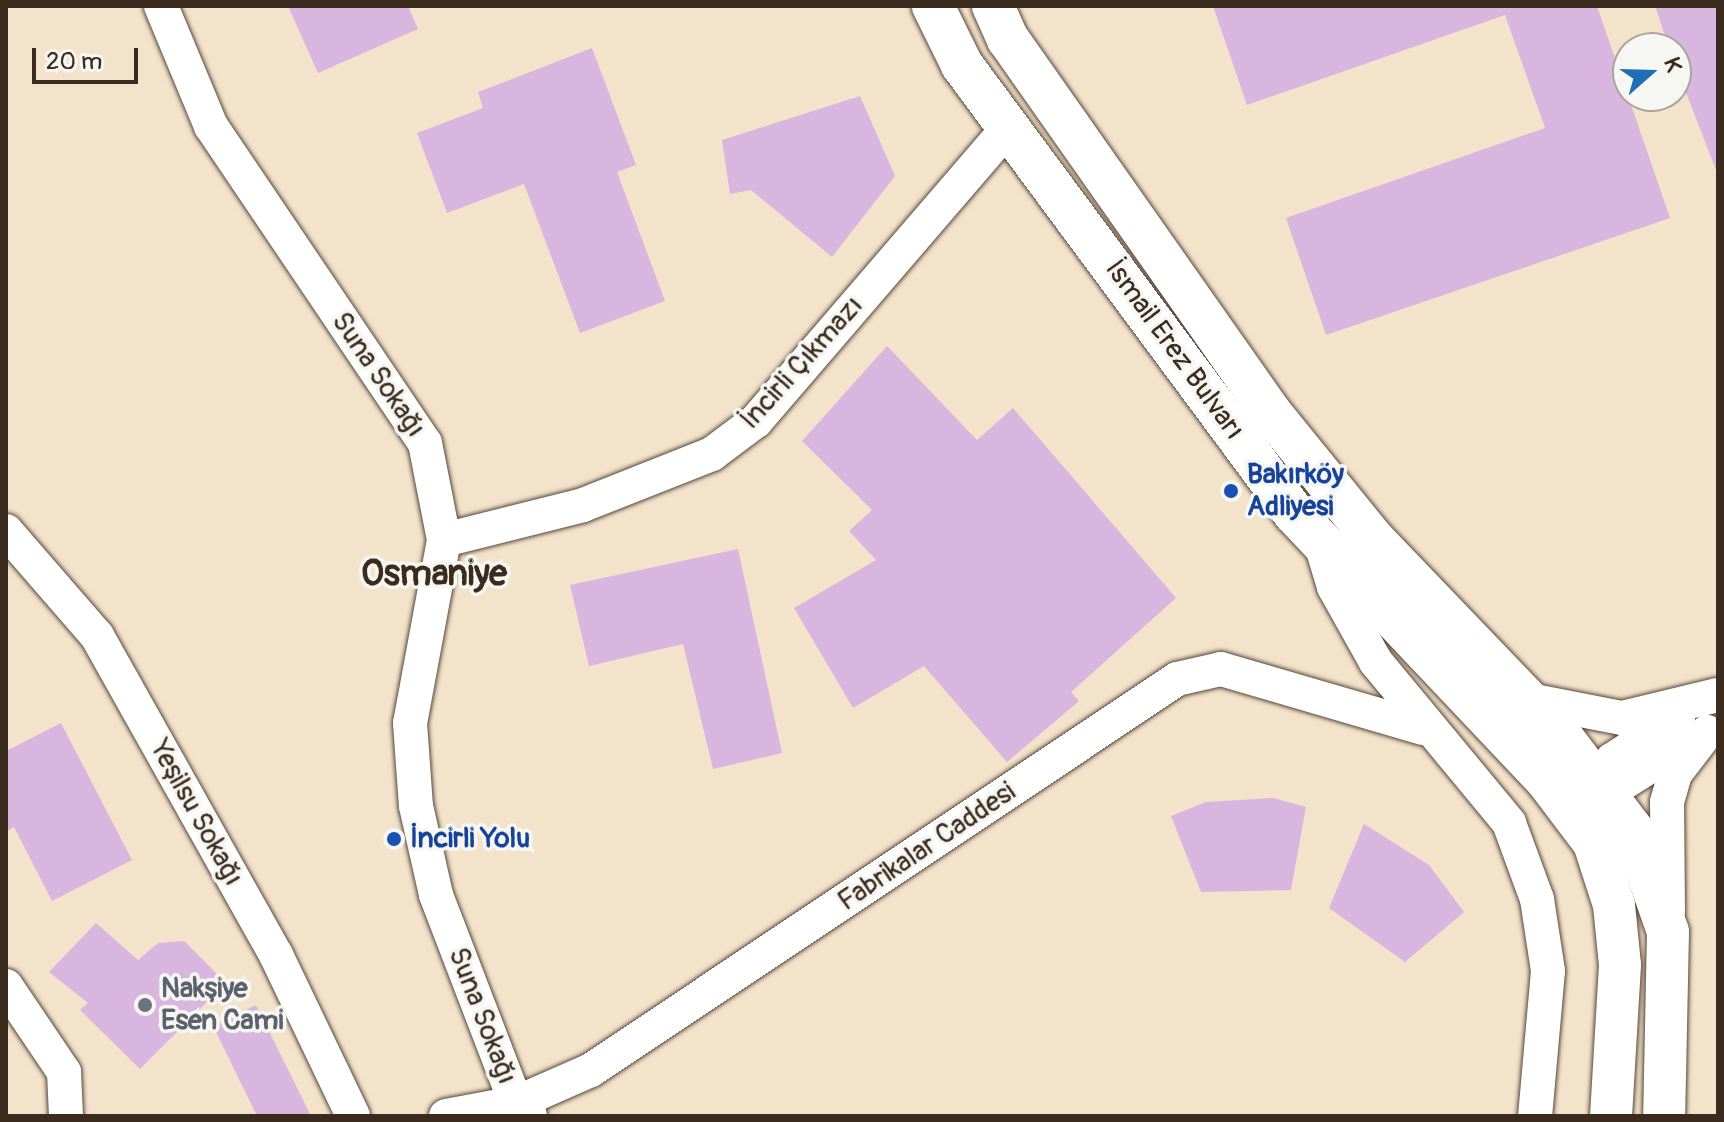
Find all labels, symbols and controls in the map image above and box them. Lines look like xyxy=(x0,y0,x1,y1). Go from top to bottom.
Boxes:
scale bar xyxy=(36,32,142,82)
north arrow xyxy=(1612,32,1692,112)
text: 20 m xyxy=(46,47,102,76)
text: K xyxy=(1657,53,1688,76)
street label: İsmail Erez Bulvarı xyxy=(1097,253,1251,447)
street label: İncirli Çıkmazı xyxy=(734,290,870,436)
street label: Suna Sokağı xyxy=(324,306,432,444)
place label: Bakırköy Adliyesi xyxy=(1247,458,1344,524)
marker: Bakırköy Adliyesi xyxy=(1222,482,1240,500)
district label: Osmaniye xyxy=(361,552,507,596)
street label: Yeşilsu Sokağı xyxy=(142,734,250,892)
street label: Fabrikalar Caddesi xyxy=(832,775,1022,919)
place label: İncirli Yolu xyxy=(410,822,530,856)
marker: İncirli Yolu xyxy=(385,830,403,848)
street label: Suna Sokağı xyxy=(441,943,523,1089)
place label: Nakşiye Esen Cami xyxy=(161,972,283,1038)
marker: Nakşiye Esen Cami xyxy=(136,996,154,1014)

